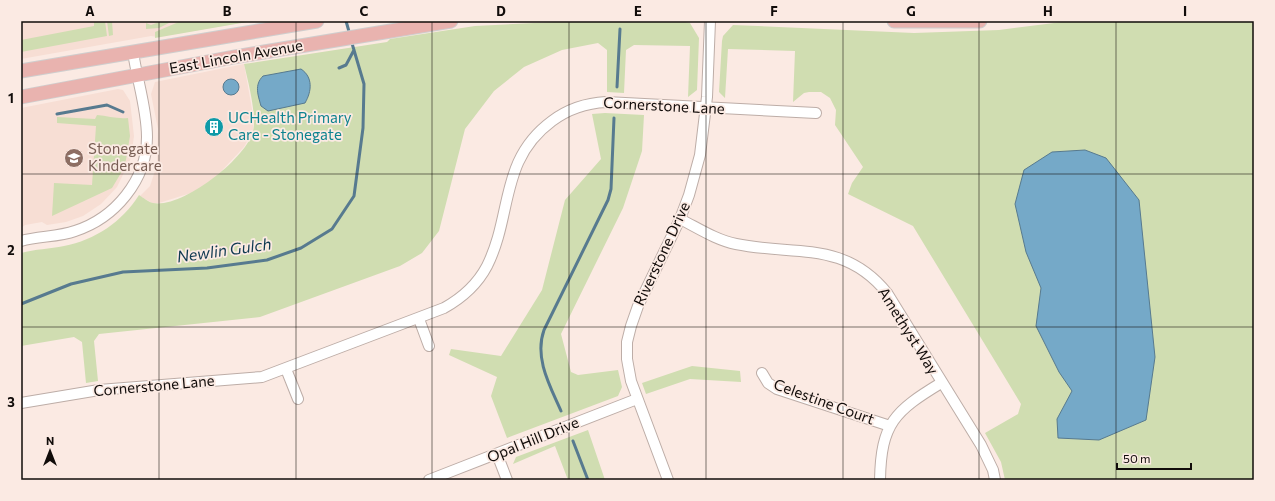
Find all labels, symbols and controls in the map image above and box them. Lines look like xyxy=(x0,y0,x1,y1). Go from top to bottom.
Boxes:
text: A xyxy=(85,3,95,19)
text: B xyxy=(223,3,232,19)
text: C xyxy=(360,3,369,19)
text: D xyxy=(496,3,506,19)
text: E xyxy=(634,3,642,19)
text: F xyxy=(770,3,778,19)
text: G xyxy=(906,3,916,19)
text: H xyxy=(1043,3,1053,19)
text: I xyxy=(1183,3,1187,19)
street label: East Lincoln Avenue xyxy=(168,35,304,77)
text: 1 xyxy=(8,90,14,106)
street label: Cornerstone Lane xyxy=(603,93,725,117)
place label: UCHealth Primary Care - Stonegate xyxy=(228,108,352,143)
building icon: UCHealth Primary Care - Stonegate xyxy=(203,116,225,138)
place label: Stonegate Kindercare xyxy=(88,139,162,174)
school or university icon: Stonegate Kindercare xyxy=(63,147,85,169)
street label: Riverstone Drive xyxy=(629,199,693,308)
water label: Newlin Gulch xyxy=(175,233,272,266)
text: 2 xyxy=(7,242,15,258)
street label: Amethyst Way xyxy=(875,284,943,378)
street label: Cornerstone Lane xyxy=(93,371,215,399)
street label: Celestine Court xyxy=(772,375,877,428)
text: 3 xyxy=(7,394,15,410)
street label: Opal Hill Drive xyxy=(484,412,581,466)
north arrow xyxy=(30,431,70,471)
text: N xyxy=(46,434,54,447)
scale bar xyxy=(1117,445,1191,471)
text: 50 m xyxy=(1123,451,1151,465)

